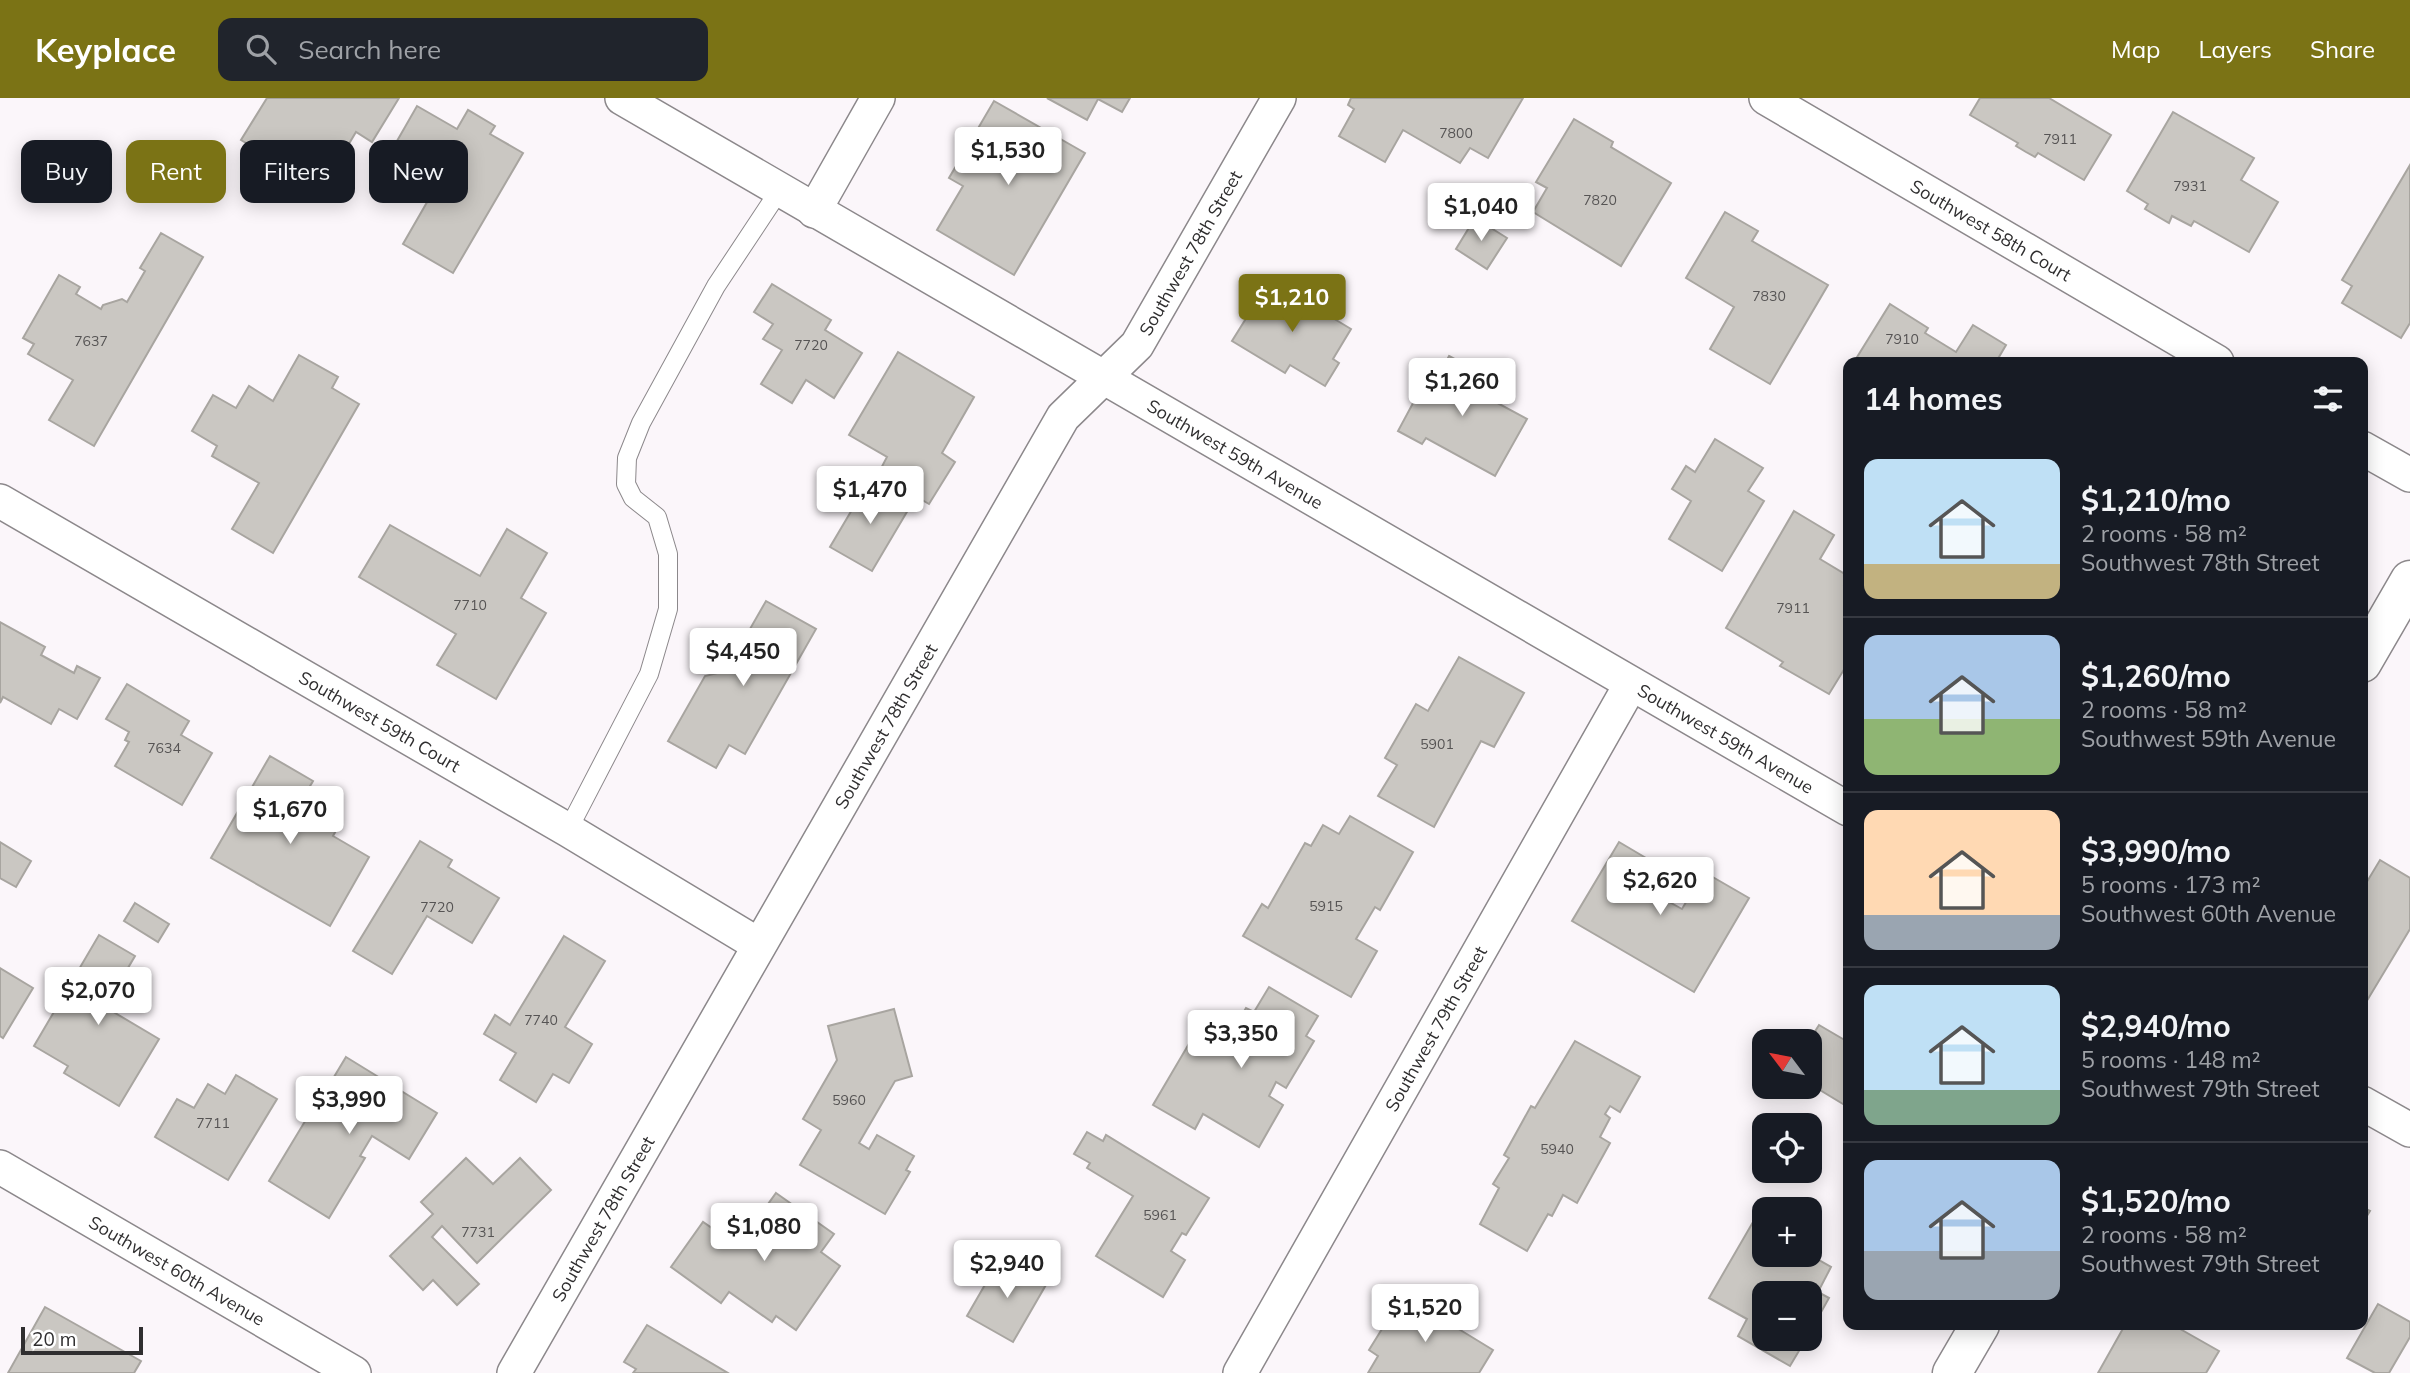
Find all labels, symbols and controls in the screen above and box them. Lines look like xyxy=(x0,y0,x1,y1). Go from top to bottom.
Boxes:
search box xyxy=(218,18,708,81)
text: Keyplace xyxy=(35,29,176,70)
icon: search xyxy=(242,30,280,68)
text: Search here xyxy=(298,33,441,66)
text: Map xyxy=(2111,34,2160,64)
text: Layers xyxy=(2198,34,2272,64)
text: Share xyxy=(2310,34,2375,64)
house number: 7800 xyxy=(1439,124,1473,142)
pin: $1,530 xyxy=(951,127,1065,187)
house number: 7911 xyxy=(2043,130,2077,148)
text: $1,530 xyxy=(971,135,1045,164)
chip: Buy xyxy=(21,140,112,203)
chip: Rent xyxy=(126,140,226,203)
chip: Filters xyxy=(240,140,355,203)
chip: New xyxy=(369,140,468,203)
street label: Southwest 78th Street xyxy=(1133,166,1247,340)
street label: Southwest 58th Court xyxy=(1907,174,2076,286)
house number: 7931 xyxy=(2173,177,2207,195)
pin: $1,040 xyxy=(1424,184,1538,243)
text: $1,040 xyxy=(1444,191,1518,220)
house number: 7820 xyxy=(1583,191,1617,209)
pin: $1,210 xyxy=(1235,274,1349,334)
text: $1,210 xyxy=(1255,282,1329,311)
house number: 7830 xyxy=(1752,287,1786,305)
house number: 7910 xyxy=(1885,330,1919,348)
house number: 7637 xyxy=(74,332,108,350)
house number: 7720 xyxy=(794,336,828,354)
pin: $1,260 xyxy=(1405,358,1519,418)
text: $1,260 xyxy=(1425,366,1499,395)
text: 14 homes xyxy=(1864,380,2003,418)
icon: filters xyxy=(2309,380,2347,418)
street label: Southwest 59th Avenue xyxy=(1143,394,1328,514)
pin: $1,470 xyxy=(813,466,927,526)
text: $1,470 xyxy=(833,474,907,503)
text: $1,210/mo xyxy=(2081,481,2231,519)
icon: home xyxy=(1920,487,2004,571)
text: 2 rooms · 58 m² xyxy=(2081,519,2247,548)
text: Southwest 78th Street xyxy=(2081,548,2320,577)
house number: 7710 xyxy=(453,596,487,614)
house number: 7911 xyxy=(1776,599,1810,617)
pin: $4,450 xyxy=(686,628,800,688)
text: $4,450 xyxy=(706,636,780,665)
street label: Southwest 78th Street xyxy=(829,639,942,813)
text: $1,260/mo xyxy=(2081,657,2231,695)
icon: home xyxy=(1920,663,2004,747)
street label: Southwest 59th Court xyxy=(295,665,465,777)
street label: Southwest 59th Avenue xyxy=(1634,678,1818,798)
text: 2 rooms · 58 m² xyxy=(2081,695,2247,724)
text: Southwest 59th Avenue xyxy=(2081,724,2336,753)
house number: 5901 xyxy=(1420,735,1454,753)
house number: 7634 xyxy=(147,739,181,757)
pin: $1,670 xyxy=(233,786,347,846)
text: $1,670 xyxy=(253,794,327,823)
text: $3,990/mo xyxy=(2081,832,2231,870)
icon: home xyxy=(1920,838,2004,922)
pin: $2,620 xyxy=(1603,858,1717,917)
text: $2,620 xyxy=(1623,865,1697,894)
text: 5 rooms · 173 m² xyxy=(2081,870,2261,899)
house number: 5915 xyxy=(1309,897,1343,915)
house number: 7720 xyxy=(420,898,454,916)
text: Southwest 60th Avenue xyxy=(2081,899,2336,928)
street label: Southwest 79th Street xyxy=(1379,942,1492,1116)
pin: $2,070 xyxy=(41,968,155,1027)
text: $2,070 xyxy=(61,975,135,1004)
text: $2,940/mo xyxy=(2081,1007,2231,1045)
pin: $3,350 xyxy=(1184,1010,1298,1070)
house number: 7740 xyxy=(524,1011,558,1029)
icon: home xyxy=(1920,1013,2004,1097)
text: $3,350 xyxy=(1204,1018,1278,1047)
north arrow xyxy=(1752,1029,1822,1099)
map controls xyxy=(1752,1029,1822,1351)
text: 5 rooms · 148 m² xyxy=(2081,1045,2261,1074)
text: Southwest 79th Street xyxy=(2081,1074,2320,1103)
pin: $3,990 xyxy=(292,1076,406,1136)
text: $3,990 xyxy=(312,1084,386,1113)
house number: 5960 xyxy=(832,1091,866,1109)
button: locate xyxy=(1752,1113,1822,1183)
house number: 7711 xyxy=(196,1114,230,1132)
street label: Southwest 78th Street xyxy=(546,1132,659,1305)
house number: 5940 xyxy=(1540,1140,1574,1158)
text: $1,520/mo xyxy=(2081,1182,2231,1220)
icon: home xyxy=(1920,1188,2004,1272)
button: + xyxy=(1752,1197,1822,1267)
pin: $1,080 xyxy=(707,1204,821,1263)
house number: 5961 xyxy=(1143,1206,1177,1224)
street label: Southwest 60th Avenue xyxy=(85,1210,269,1330)
text: $1,080 xyxy=(727,1211,801,1240)
text: 2 rooms · 58 m² xyxy=(2081,1220,2247,1249)
house number: 7731 xyxy=(461,1223,495,1241)
pin: $2,940 xyxy=(950,1240,1064,1300)
text: $2,940 xyxy=(970,1248,1044,1277)
text: Southwest 79th Street xyxy=(2081,1249,2320,1278)
button: − xyxy=(1752,1281,1822,1351)
pin: $1,520 xyxy=(1368,1284,1482,1344)
text: $1,520 xyxy=(1388,1292,1462,1321)
scale bar xyxy=(21,1324,144,1356)
text: 20 m xyxy=(32,1327,76,1351)

